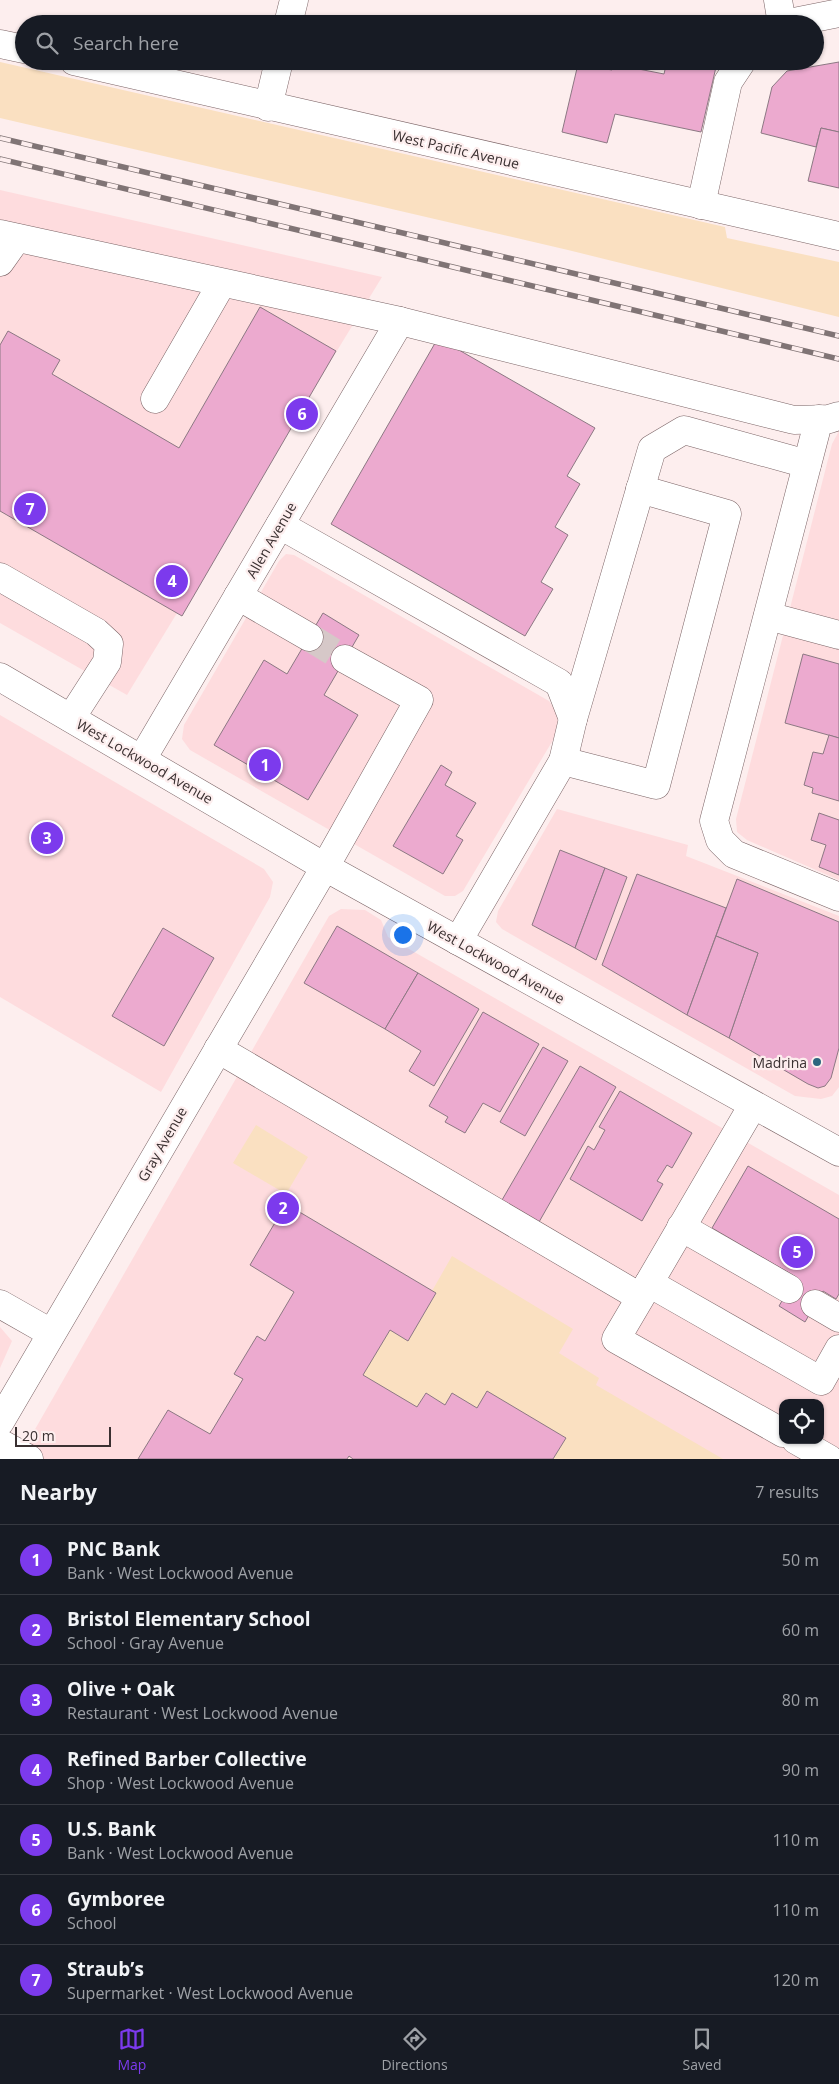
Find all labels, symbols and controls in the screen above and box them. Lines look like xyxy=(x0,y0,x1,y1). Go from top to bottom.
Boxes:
search box xyxy=(15,15,824,70)
icon: search xyxy=(33,29,61,57)
text: Search here xyxy=(73,30,179,56)
street label: West Pacific Avenue xyxy=(391,125,522,173)
pin: 6 xyxy=(286,395,318,433)
pin: 7 xyxy=(14,490,46,528)
street label: Allen Avenue xyxy=(242,498,300,581)
pin: 4 xyxy=(156,562,188,600)
street label: West Lockwood Avenue xyxy=(73,714,217,808)
pin: 1 xyxy=(249,746,281,784)
pin: 3 xyxy=(31,819,63,857)
street label: West Lockwood Avenue xyxy=(424,916,568,1008)
your location xyxy=(390,922,416,948)
place label: Madrina xyxy=(752,1053,807,1072)
marker: Madrina xyxy=(811,1056,823,1068)
street label: Gray Avenue xyxy=(133,1103,191,1185)
pin: 2 xyxy=(267,1189,299,1227)
pin: 5 xyxy=(781,1233,813,1271)
map controls xyxy=(779,1399,824,1444)
button: locate xyxy=(779,1399,824,1444)
scale bar xyxy=(15,1424,111,1447)
text: 20 m xyxy=(22,1426,55,1445)
text: Nearby xyxy=(20,1478,97,1506)
text: 7 results xyxy=(755,1481,819,1503)
text: PNC Bank xyxy=(67,1536,160,1562)
text: 1 xyxy=(31,1549,41,1571)
text: 50 m xyxy=(782,1549,819,1571)
text: Bank · West Lockwood Avenue xyxy=(67,1562,294,1584)
text: Bristol Elementary School xyxy=(67,1606,311,1632)
text: 2 xyxy=(31,1619,41,1641)
text: 60 m xyxy=(782,1619,819,1641)
text: School · Gray Avenue xyxy=(67,1632,224,1654)
text: Olive + Oak xyxy=(67,1676,175,1702)
text: 3 xyxy=(31,1689,41,1711)
text: 80 m xyxy=(782,1689,819,1711)
text: Restaurant · West Lockwood Avenue xyxy=(67,1702,338,1724)
text: Refined Barber Collective xyxy=(67,1746,307,1772)
text: 4 xyxy=(31,1759,41,1781)
text: 90 m xyxy=(782,1759,819,1781)
text: Shop · West Lockwood Avenue xyxy=(67,1772,294,1794)
text: U.S. Bank xyxy=(67,1816,156,1842)
text: 5 xyxy=(31,1829,41,1851)
text: 110 m xyxy=(773,1829,819,1851)
text: Bank · West Lockwood Avenue xyxy=(67,1842,294,1864)
text: Gymboree xyxy=(67,1886,165,1912)
text: 6 xyxy=(31,1899,41,1921)
text: 110 m xyxy=(773,1899,819,1921)
text: School xyxy=(67,1912,117,1934)
text: Straub’s xyxy=(67,1956,144,1982)
text: 7 xyxy=(31,1969,41,1991)
text: 120 m xyxy=(773,1969,819,1991)
text: Supermarket · West Lockwood Avenue xyxy=(67,1982,353,2004)
tab: Map xyxy=(117,2025,146,2074)
tab: Directions xyxy=(381,2025,448,2074)
tab: Saved xyxy=(683,2025,721,2074)

